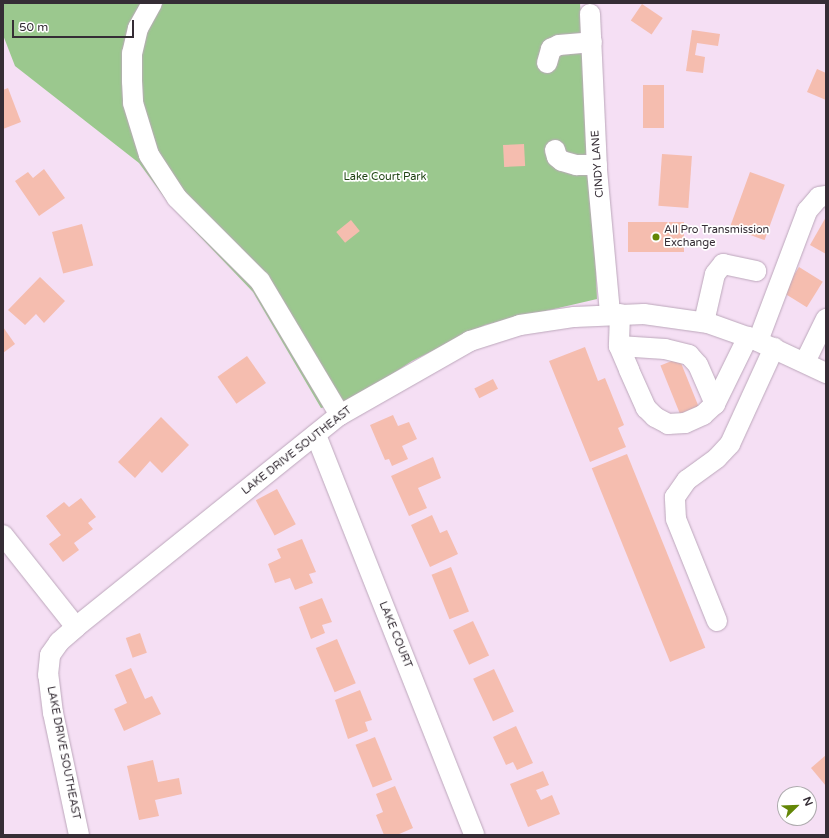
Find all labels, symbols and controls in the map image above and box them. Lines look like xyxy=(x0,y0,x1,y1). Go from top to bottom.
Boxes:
scale bar xyxy=(14,12,136,38)
text: 50 m xyxy=(19,20,48,34)
street label: CINDY LANE xyxy=(589,130,607,198)
park label: Lake Court Park xyxy=(343,170,427,184)
place label: All Pro Transmission Exchange xyxy=(664,224,769,250)
marker: All Pro Transmission Exchange xyxy=(651,232,661,242)
street label: LAKE DRIVE SOUTHEAST xyxy=(239,404,355,498)
street label: LAKE COURT xyxy=(376,600,414,670)
street label: LAKE DRIVE SOUTHEAST xyxy=(44,685,82,821)
north arrow xyxy=(777,786,817,826)
text: N xyxy=(800,795,815,808)

